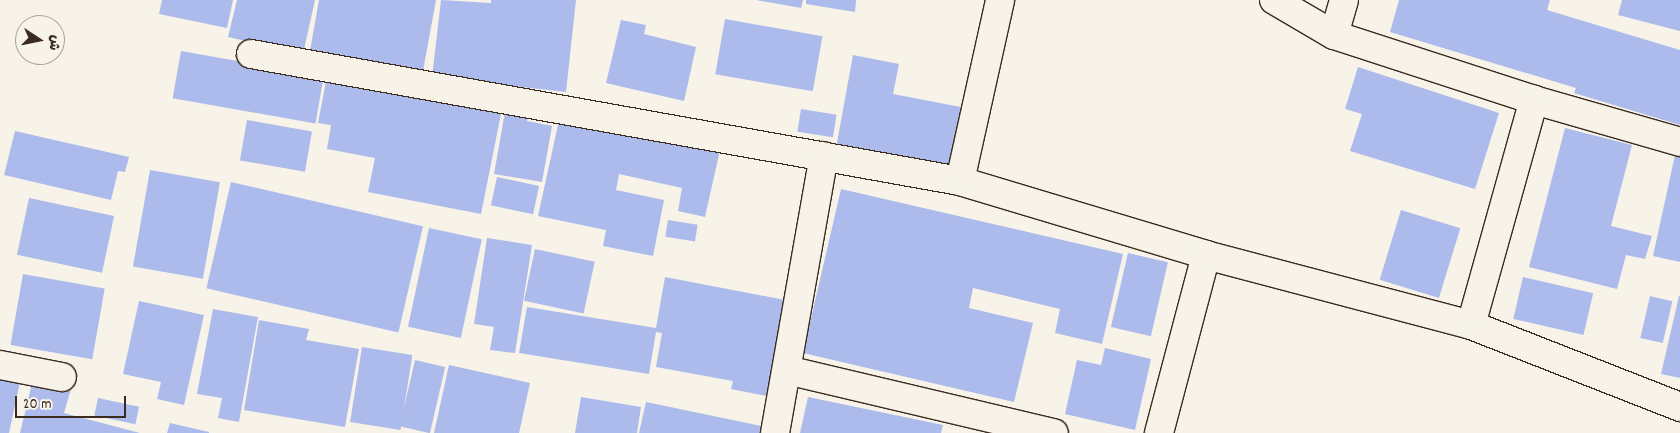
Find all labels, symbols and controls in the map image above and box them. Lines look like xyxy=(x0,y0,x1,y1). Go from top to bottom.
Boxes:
north arrow xyxy=(15,15,65,65)
text: ش xyxy=(42,33,65,52)
scale bar xyxy=(18,386,129,418)
text: 20 m xyxy=(23,394,51,416)

